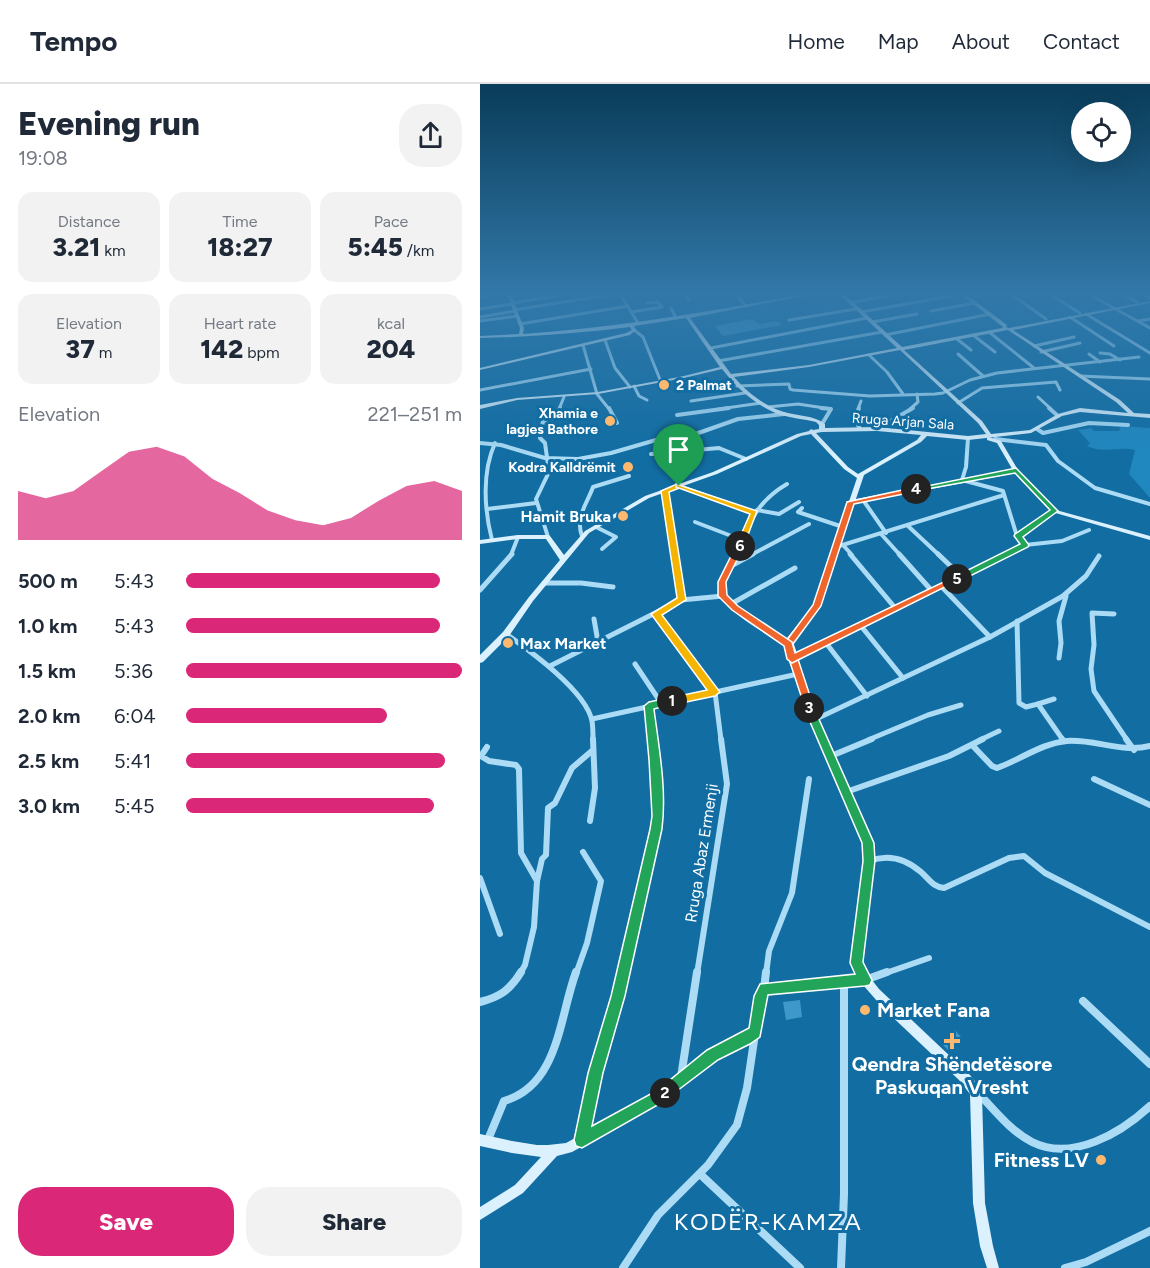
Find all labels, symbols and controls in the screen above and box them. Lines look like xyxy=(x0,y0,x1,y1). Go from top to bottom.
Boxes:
text: Tempo xyxy=(30,24,118,58)
text: Home xyxy=(788,29,845,54)
text: Map xyxy=(878,29,919,54)
text: About xyxy=(952,29,1010,54)
text: Contact xyxy=(1043,29,1120,54)
map controls xyxy=(1071,102,1131,162)
button: locate xyxy=(1071,102,1131,162)
text: Evening run xyxy=(18,104,200,143)
button: share xyxy=(399,104,462,167)
text: 19:08 xyxy=(18,146,68,170)
text: Distance xyxy=(58,212,120,231)
text: Time xyxy=(223,212,257,231)
text: Pace xyxy=(374,212,408,231)
text: 3.21 xyxy=(52,231,100,263)
text: 18:27 xyxy=(207,231,273,263)
text: 5:45 xyxy=(348,231,403,263)
text: km xyxy=(100,241,126,260)
text: /km xyxy=(403,241,434,260)
text: Elevation xyxy=(56,314,122,333)
text: Heart rate xyxy=(204,314,276,333)
text: kcal xyxy=(377,314,405,333)
text: 37 xyxy=(66,333,95,365)
text: 142 xyxy=(200,333,243,365)
text: 204 xyxy=(367,333,415,365)
text: m xyxy=(95,343,112,362)
text: bpm xyxy=(243,343,280,362)
place label: 2 Palmat xyxy=(676,377,732,394)
marker: 2 Palmat xyxy=(657,378,671,392)
text: Elevation xyxy=(18,402,100,426)
text: 221–251 m xyxy=(367,402,462,426)
place label: Xhamia e lagjes Bathore xyxy=(506,405,598,438)
street label: Rruga Arjan Sala xyxy=(851,409,955,434)
marker: Xhamia e lagjes Bathore xyxy=(603,414,617,428)
pin xyxy=(653,424,704,486)
icon: arrive xyxy=(662,433,695,466)
place label: Kodra Kalldrëmit xyxy=(508,459,616,476)
marker: Kodra Kalldrëmit xyxy=(621,460,635,474)
pin: 4 xyxy=(901,474,931,504)
text: 4 xyxy=(911,479,921,498)
place label: Hamit Bruka xyxy=(520,507,611,526)
marker: Hamit Bruka xyxy=(616,509,630,523)
pin: 6 xyxy=(725,531,755,561)
text: 6 xyxy=(735,536,745,555)
pin: 5 xyxy=(942,564,972,594)
text: 500 m xyxy=(18,569,78,593)
text: 5:43 xyxy=(114,569,154,593)
text: 5 xyxy=(952,569,962,588)
text: 1.0 km xyxy=(18,614,77,638)
text: 5:43 xyxy=(114,614,154,638)
place label: Max Market xyxy=(520,634,606,653)
marker: Max Market xyxy=(501,636,515,650)
text: 1.5 km xyxy=(18,659,76,683)
text: 5:36 xyxy=(114,659,153,683)
pin: 1 xyxy=(657,686,687,716)
text: 1 xyxy=(669,691,675,710)
pin: 3 xyxy=(794,693,824,723)
text: 3 xyxy=(805,698,813,717)
text: 2.0 km xyxy=(18,704,80,728)
text: 6:04 xyxy=(114,704,156,728)
text: 2.5 km xyxy=(18,749,79,773)
text: 5:41 xyxy=(114,749,151,773)
street label: Rruga Abaz Ermenji xyxy=(681,782,722,924)
text: 3.0 km xyxy=(18,794,80,818)
text: 5:45 xyxy=(114,794,154,818)
place label: Market Fana xyxy=(877,998,990,1022)
marker: Market Fana xyxy=(858,1003,872,1017)
marker: Qendra Shëndetësore Paskuqan Vresht xyxy=(943,1032,961,1050)
place label: Qendra Shëndetësore Paskuqan Vresht xyxy=(852,1052,1052,1099)
pin: 2 xyxy=(650,1078,680,1108)
text: 2 xyxy=(660,1083,670,1102)
place label: Fitness LV xyxy=(994,1148,1090,1172)
marker: Fitness LV xyxy=(1094,1153,1108,1167)
button: Save xyxy=(18,1187,234,1256)
button: Share xyxy=(246,1187,462,1256)
district label: KODËR-KAMZA xyxy=(674,1207,862,1236)

